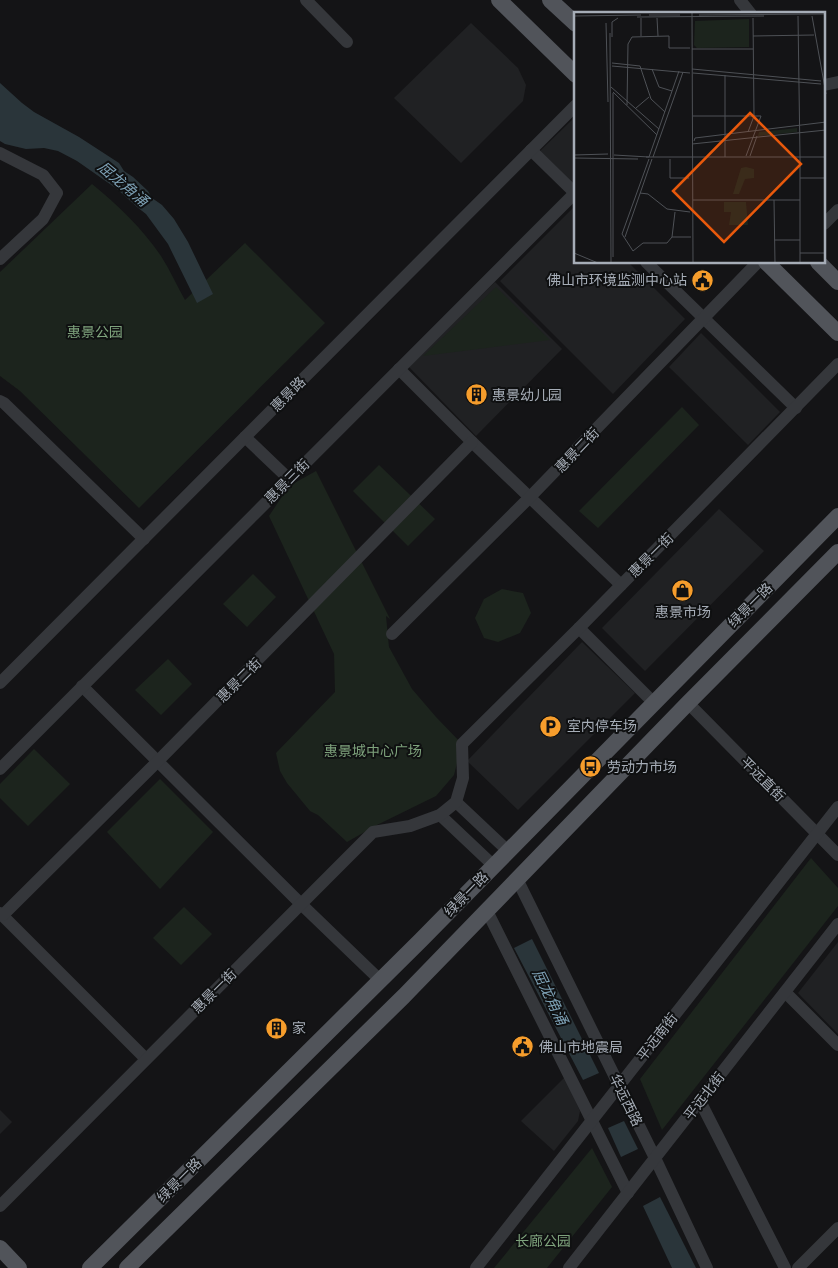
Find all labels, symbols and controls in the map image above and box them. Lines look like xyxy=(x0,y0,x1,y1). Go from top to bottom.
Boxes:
inset map xyxy=(574,12,826,264)
water label: 屈龙角涌 xyxy=(94,158,153,211)
public building icon: 佛山市环境监测中心站 xyxy=(691,268,715,292)
place label: 佛山市环境监测中心站 xyxy=(547,272,687,289)
park label: 惠景公园 xyxy=(67,324,123,341)
street label: 惠景路 xyxy=(267,373,309,415)
building icon: 惠景幼儿园 xyxy=(464,383,488,407)
place label: 惠景幼儿园 xyxy=(492,387,562,404)
street label: 惠景二街 xyxy=(552,424,603,476)
street label: 惠景三街 xyxy=(262,456,313,507)
street label: 惠景一街 xyxy=(626,530,677,581)
shop icon: 惠景市场 xyxy=(671,578,695,602)
street label: 绿景一路 xyxy=(725,580,776,631)
place label: 惠景市场 xyxy=(655,604,711,621)
street label: 惠景二街 xyxy=(214,655,265,706)
parking icon: 室内停车场 xyxy=(539,714,563,738)
place label: 室内停车场 xyxy=(567,718,637,735)
park label: 惠景城中心广场 xyxy=(324,743,422,760)
street label: 平远直街 xyxy=(737,754,788,805)
bus stop icon: 劳动力市场 xyxy=(579,755,603,779)
place label: 劳动力市场 xyxy=(607,759,677,776)
street label: 绿景一路 xyxy=(441,868,492,920)
street label: 惠景一街 xyxy=(189,966,240,1017)
water label: 屈龙角涌 xyxy=(529,966,572,1030)
street label: 平远南街 xyxy=(633,1010,681,1065)
building icon: 家 xyxy=(264,1016,288,1040)
place label: 家 xyxy=(292,1020,306,1037)
public building icon: 佛山市地震局 xyxy=(511,1035,535,1059)
place label: 佛山市地震局 xyxy=(539,1039,623,1056)
street label: 平远北街 xyxy=(680,1069,728,1124)
street label: 华远西路 xyxy=(606,1071,645,1129)
street label: 绿景一路 xyxy=(154,1155,205,1206)
park label: 长廊公园 xyxy=(515,1233,571,1250)

